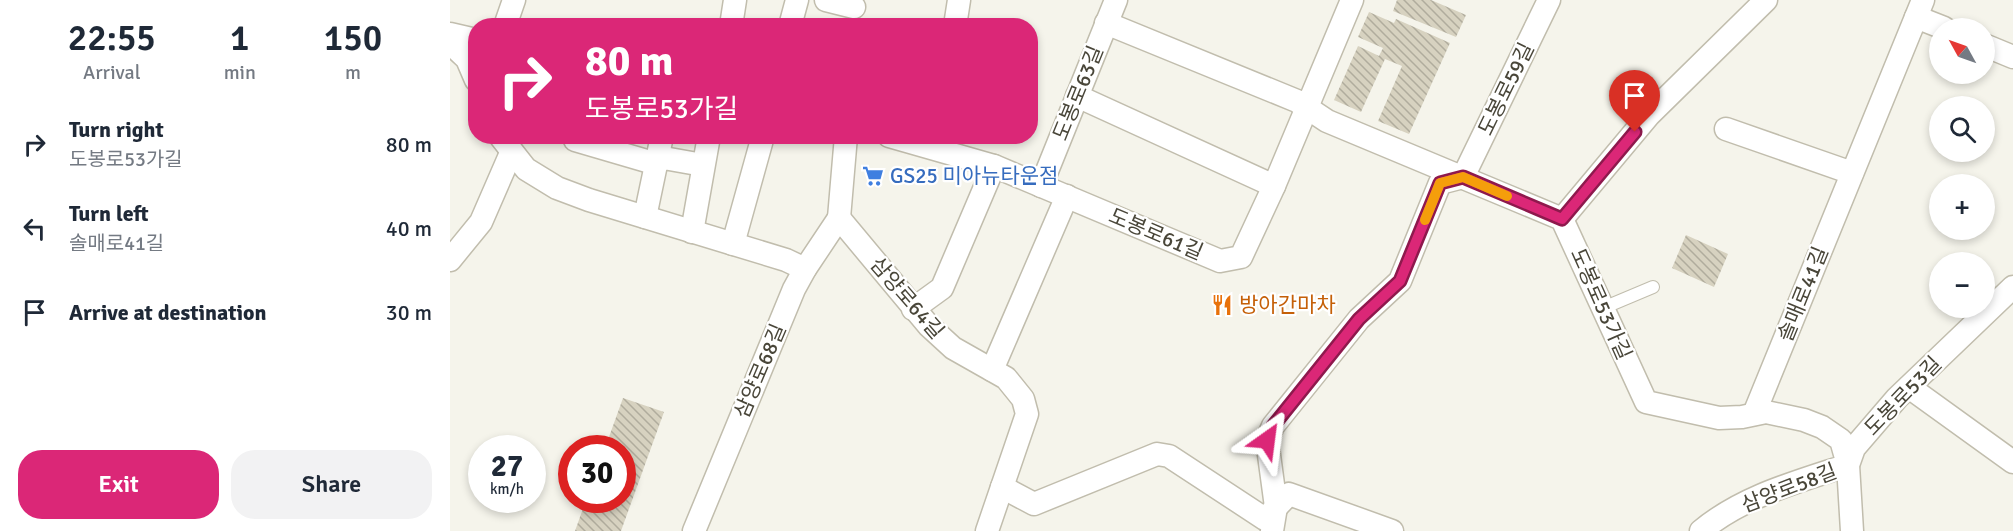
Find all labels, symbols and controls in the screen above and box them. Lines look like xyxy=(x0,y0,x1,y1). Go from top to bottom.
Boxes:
text: 22:55 xyxy=(68,16,156,61)
text: 1 xyxy=(230,16,250,61)
text: 150 xyxy=(324,16,382,61)
north arrow xyxy=(1929,18,1995,84)
map controls xyxy=(1929,18,1995,318)
text: 80 m xyxy=(585,36,674,87)
street label: 도봉로59길 xyxy=(1472,38,1540,140)
icon: right xyxy=(486,42,564,120)
street label: 도봉로63길 xyxy=(1047,42,1109,144)
text: Arrival xyxy=(83,60,141,85)
text: min xyxy=(224,60,256,85)
text: m xyxy=(345,60,361,85)
pin xyxy=(1609,70,1660,132)
icon: arrive xyxy=(1618,79,1651,112)
text: 도봉로53가길 xyxy=(585,93,738,126)
button: search xyxy=(1929,96,1995,162)
text: Turn right xyxy=(69,116,164,143)
icon: right xyxy=(18,128,51,161)
text: 80 m xyxy=(386,131,432,158)
text: 도봉로53가길 xyxy=(69,147,183,172)
place label: GS25 미아뉴타운점 xyxy=(890,163,1058,189)
supermarket icon: GS25 미아뉴타운점 xyxy=(861,164,885,188)
button: + xyxy=(1929,174,1995,240)
text: Turn left xyxy=(69,200,149,227)
street label: 도봉로61길 xyxy=(1105,203,1207,265)
icon: left xyxy=(18,212,51,245)
text: 40 m xyxy=(386,215,432,242)
text: 솔매로41길 xyxy=(69,231,164,256)
street label: 솔매로41길 xyxy=(1772,243,1834,345)
street label: 도봉로53가길 xyxy=(1565,244,1637,364)
street label: 삼양로64길 xyxy=(864,252,950,344)
button: − xyxy=(1929,252,1995,318)
place label: 방아간마차 xyxy=(1239,292,1336,318)
restaurant icon: 방아간마차 xyxy=(1210,293,1234,317)
icon: arrive xyxy=(18,296,51,329)
text: Arrive at destination xyxy=(69,299,266,326)
text: 30 m xyxy=(386,299,432,326)
street label: 삼양로68길 xyxy=(729,320,791,422)
street label: 도봉로53길 xyxy=(1859,351,1947,441)
position arrow xyxy=(1235,408,1299,472)
speed limit sign: 30 xyxy=(558,435,636,513)
text: 27 xyxy=(491,448,523,485)
button: Exit xyxy=(18,450,219,519)
button: Share xyxy=(231,450,432,519)
street label: 삼양로58길 xyxy=(1738,458,1840,518)
text: km/h xyxy=(490,480,524,498)

